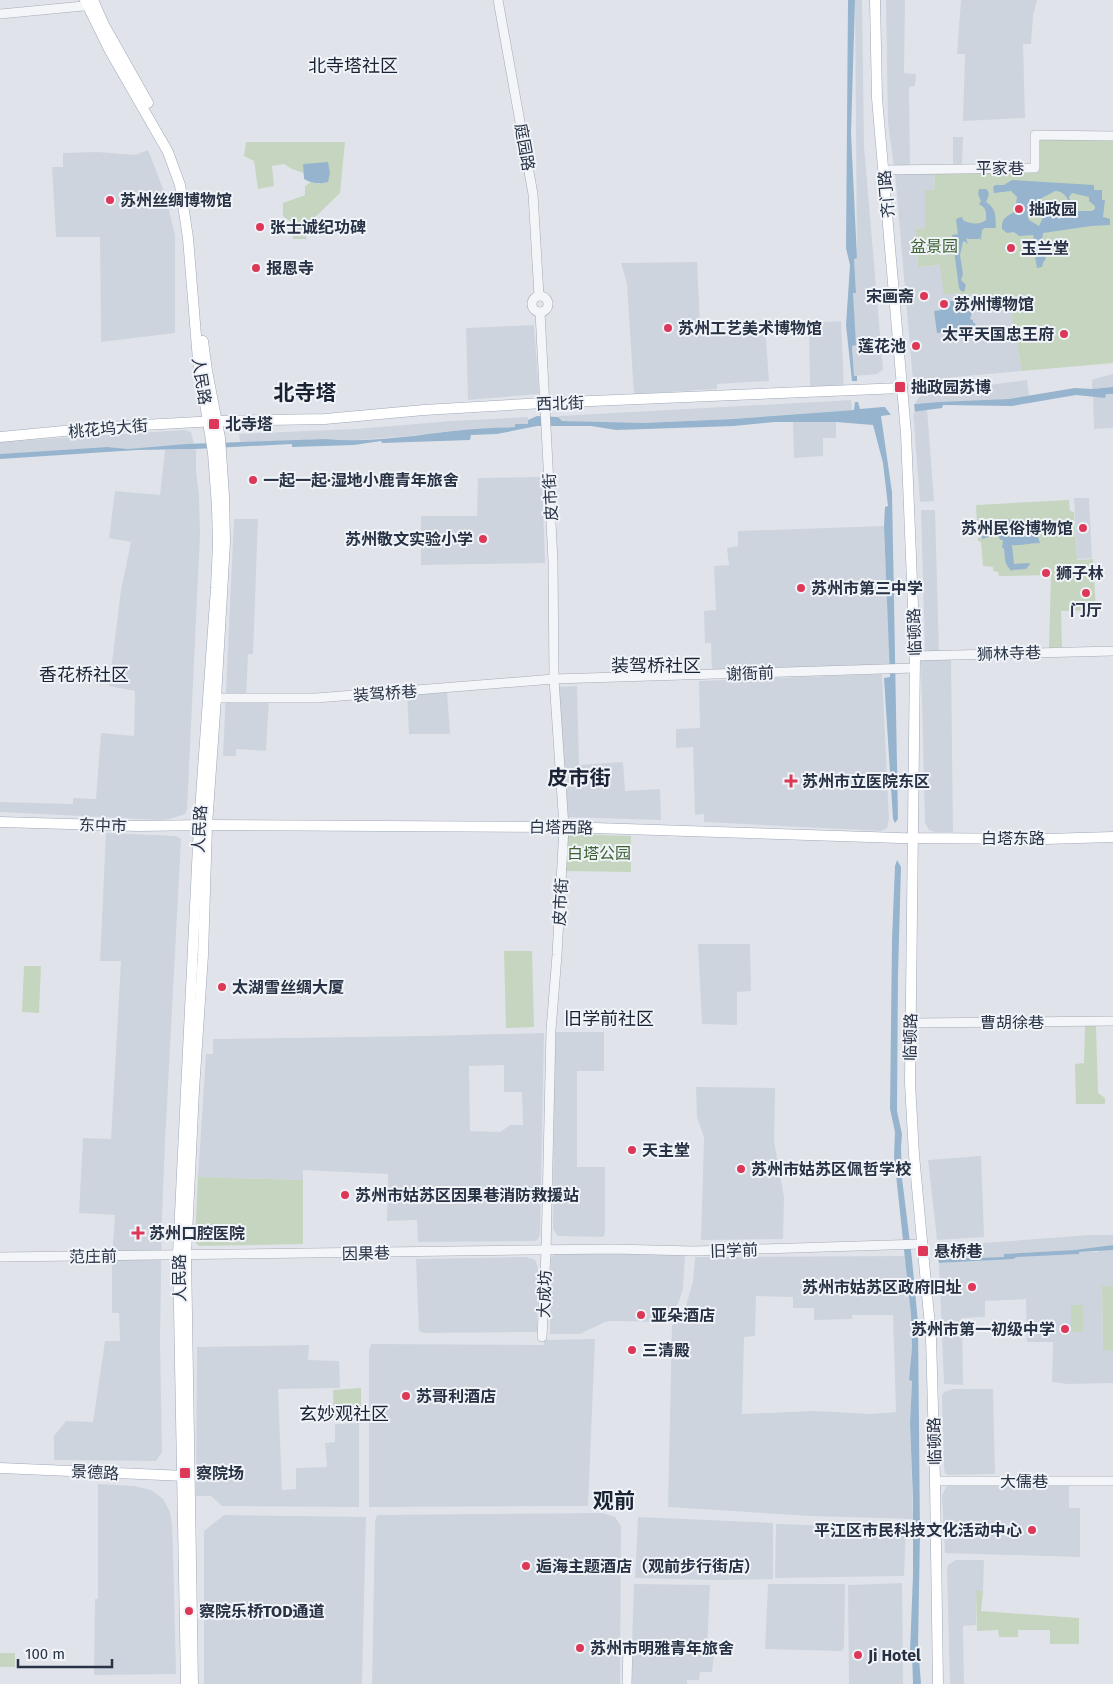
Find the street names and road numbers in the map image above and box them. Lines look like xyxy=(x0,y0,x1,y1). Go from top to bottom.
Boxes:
street label: 庭园路 xyxy=(511,122,538,172)
street label: 平家巷 xyxy=(976,159,1024,178)
street label: 齐门路 xyxy=(875,169,898,219)
street label: 人民路 xyxy=(188,356,215,406)
street label: 西北街 xyxy=(536,393,584,414)
street label: 桃花坞大街 xyxy=(67,416,149,441)
street label: 皮市街 xyxy=(540,473,561,521)
street label: 临顿路 xyxy=(904,608,925,656)
street label: 狮林寺巷 xyxy=(977,643,1041,664)
street label: 谢衙前 xyxy=(726,663,774,684)
street label: 装驾桥巷 xyxy=(352,682,418,705)
street label: 人民路 xyxy=(189,805,210,853)
street label: 东中市 xyxy=(79,815,127,836)
street label: 白塔西路 xyxy=(529,817,593,838)
street label: 白塔东路 xyxy=(981,829,1045,848)
street label: 皮市街 xyxy=(550,878,571,926)
street label: 临顿路 xyxy=(901,1013,920,1061)
street label: 曹胡徐巷 xyxy=(980,1013,1044,1032)
street label: 旧学前 xyxy=(710,1240,758,1261)
street label: 因果巷 xyxy=(342,1244,390,1263)
street label: 范庄前 xyxy=(69,1247,117,1266)
street label: 人民路 xyxy=(170,1254,189,1302)
street label: 大成坊 xyxy=(534,1270,555,1318)
street label: 临顿路 xyxy=(925,1417,944,1465)
street label: 景德路 xyxy=(71,1462,119,1483)
street label: 大儒巷 xyxy=(1000,1472,1048,1491)

